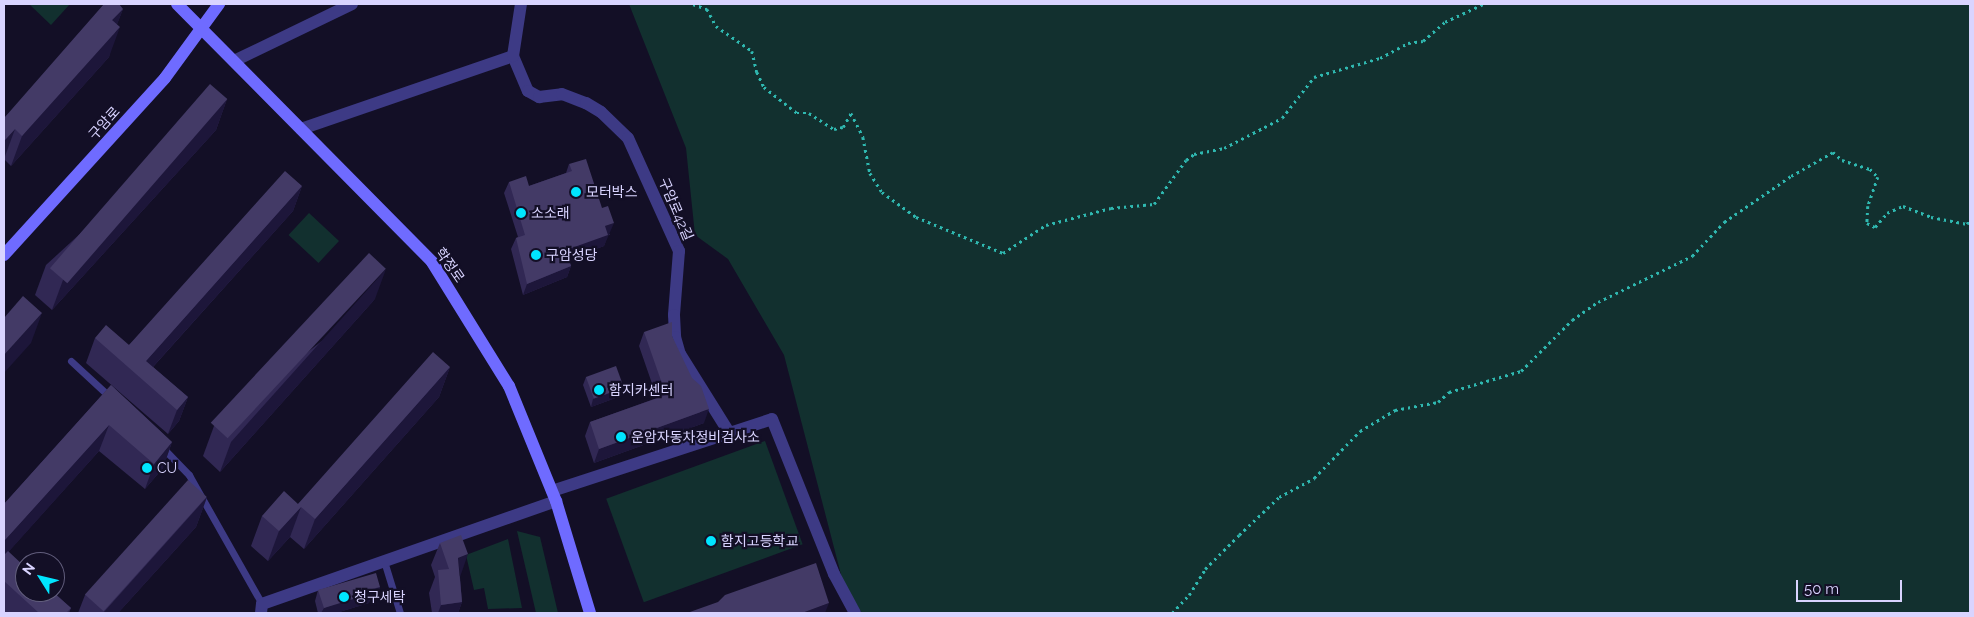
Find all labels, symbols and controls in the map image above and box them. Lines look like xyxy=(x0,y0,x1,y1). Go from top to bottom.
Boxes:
street label: 구암로 xyxy=(85,103,123,143)
street label: 구암로42길 xyxy=(655,175,697,243)
place label: 모터박스 xyxy=(586,184,638,200)
marker: 모터박스 xyxy=(570,186,582,198)
place label: 소소래 xyxy=(531,205,570,221)
marker: 소소래 xyxy=(515,207,527,219)
street label: 학정로 xyxy=(432,244,468,286)
place label: 구암성당 xyxy=(546,247,598,263)
marker: 구암성당 xyxy=(530,249,542,261)
place label: 함지카센터 xyxy=(609,382,673,398)
marker: 함지카센터 xyxy=(593,384,605,396)
place label: 운암자동차정비검사소 xyxy=(631,429,760,445)
marker: 운암자동차정비검사소 xyxy=(615,431,627,443)
place label: CU xyxy=(157,460,177,476)
marker: CU xyxy=(141,462,153,474)
place label: 함지고등학교 xyxy=(721,533,798,549)
marker: 함지고등학교 xyxy=(705,535,717,547)
north arrow xyxy=(15,552,65,602)
text: N xyxy=(19,560,38,578)
scale bar xyxy=(1799,570,1905,602)
text: 50 m xyxy=(1804,580,1839,598)
place label: 청구세탁 xyxy=(354,589,406,605)
marker: 청구세탁 xyxy=(338,591,350,603)

